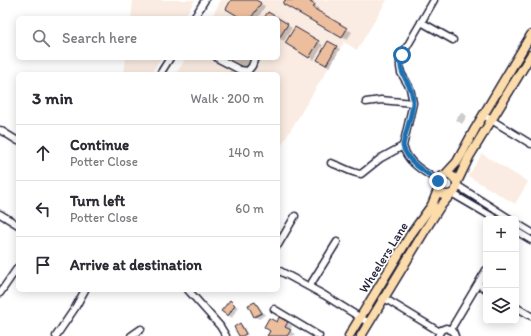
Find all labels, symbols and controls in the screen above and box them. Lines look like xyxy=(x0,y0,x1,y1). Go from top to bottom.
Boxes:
search box xyxy=(16,16,280,60)
icon: search xyxy=(30,27,52,49)
text: Search here xyxy=(62,29,137,47)
route start xyxy=(393,46,411,64)
text: 3 min xyxy=(32,88,73,108)
text: Walk · 200 m xyxy=(191,91,264,106)
text: Continue xyxy=(70,136,129,154)
icon: ahead xyxy=(32,142,54,164)
text: 140 m xyxy=(228,145,264,160)
text: Potter Close xyxy=(70,154,138,169)
route end xyxy=(429,172,447,190)
text: Turn left xyxy=(70,192,125,210)
icon: left xyxy=(32,198,54,220)
text: 60 m xyxy=(235,201,264,216)
text: Potter Close xyxy=(70,210,138,225)
map controls xyxy=(483,216,519,324)
button: + xyxy=(483,216,519,252)
street label: Wheelers Lane xyxy=(356,219,411,295)
button: − xyxy=(483,252,519,288)
icon: arrive xyxy=(32,254,54,276)
text: Arrive at destination xyxy=(70,256,202,274)
button: layers xyxy=(483,288,519,324)

